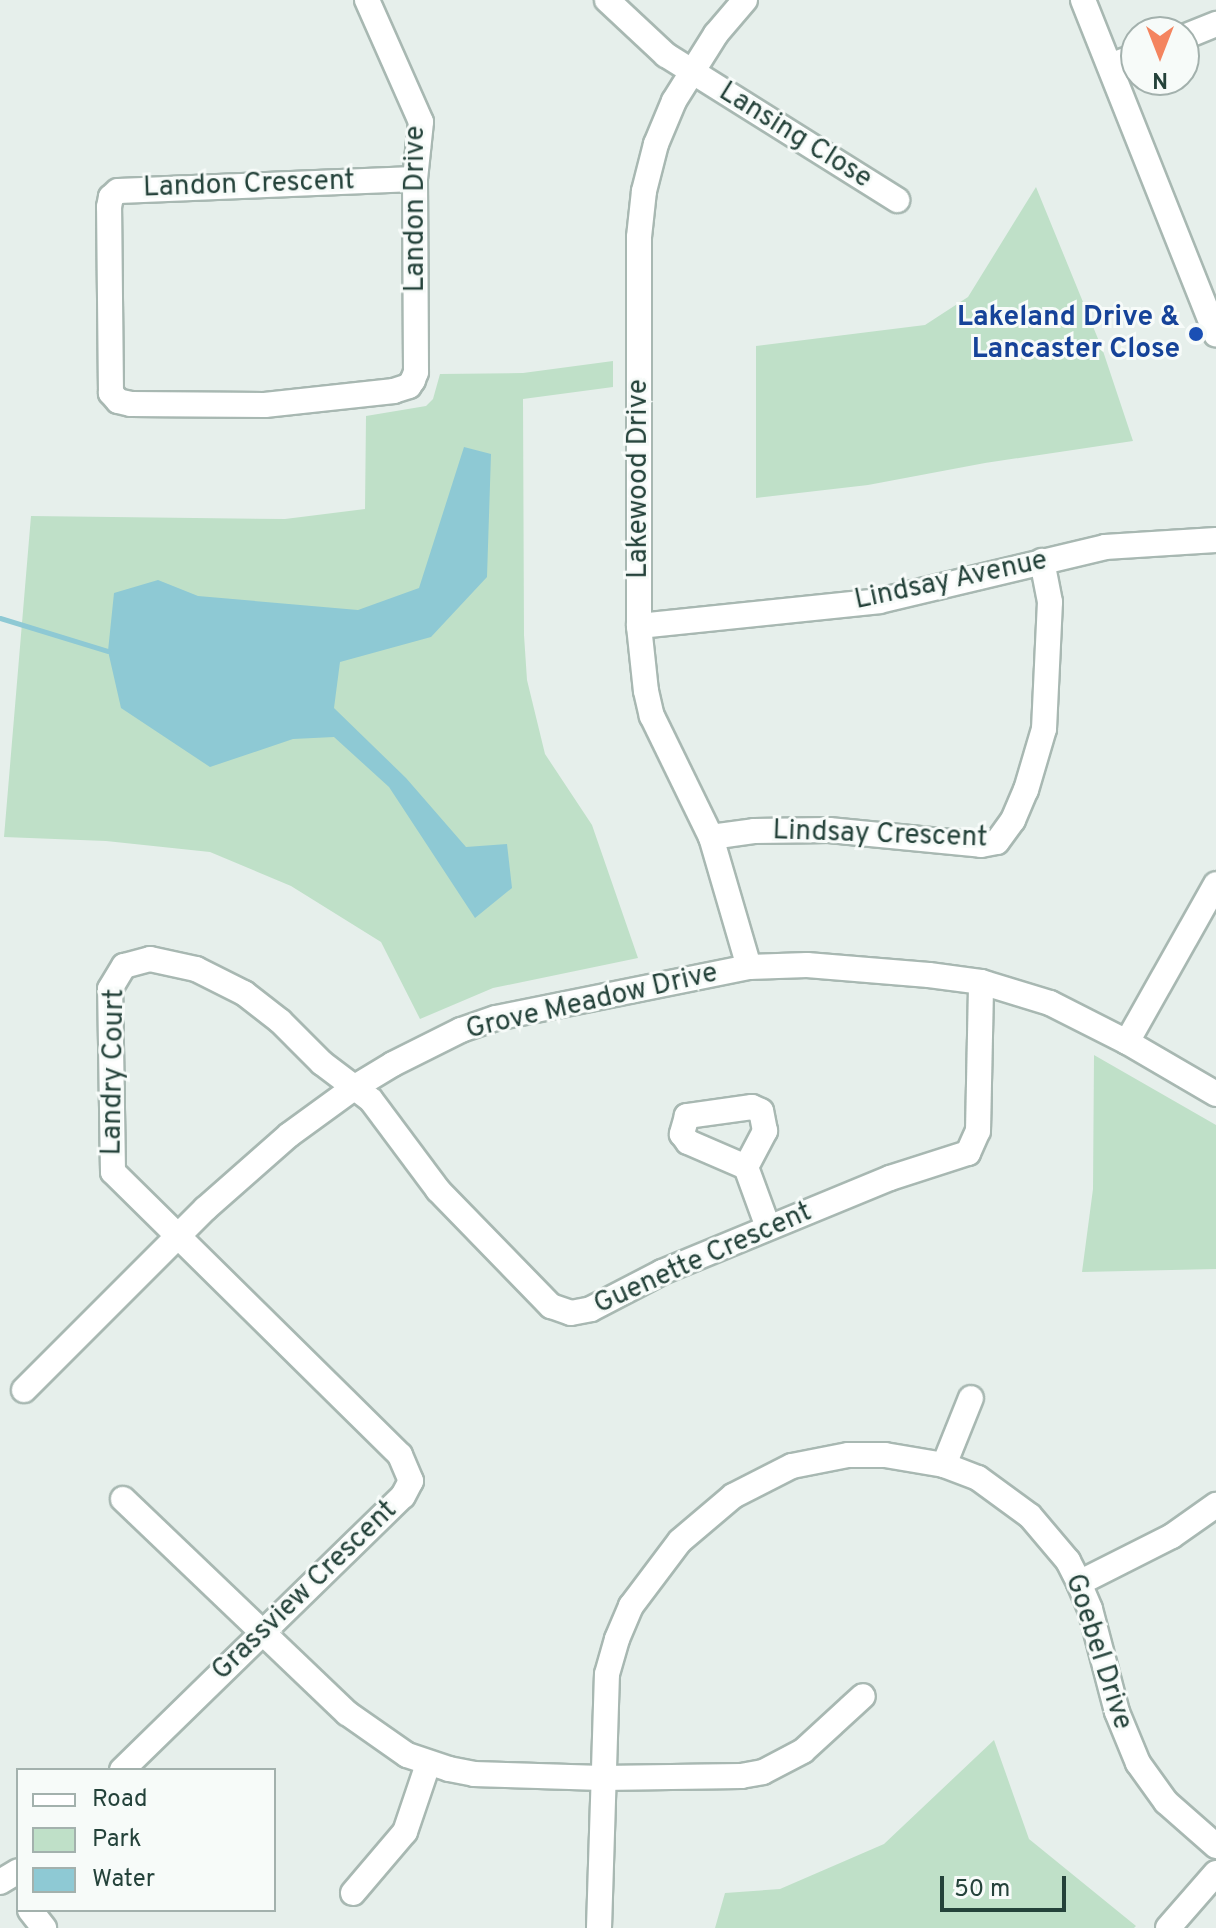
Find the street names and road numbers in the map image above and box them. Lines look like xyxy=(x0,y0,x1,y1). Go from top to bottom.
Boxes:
street label: Lansing Close xyxy=(712,76,878,196)
street label: Landon Drive xyxy=(399,126,433,292)
street label: Landon Crescent xyxy=(143,165,355,205)
street label: Lakewood Drive xyxy=(622,379,656,579)
street label: Lindsay Avenue xyxy=(851,544,1051,618)
street label: Lindsay Crescent xyxy=(772,814,988,856)
street label: Grove Meadow Drive xyxy=(463,957,721,1047)
street label: Landry Court xyxy=(96,988,132,1156)
street label: Guenette Crescent xyxy=(589,1196,817,1322)
street label: Grassview Crescent xyxy=(205,1494,405,1688)
street label: Goebel Drive xyxy=(1057,1570,1139,1734)

